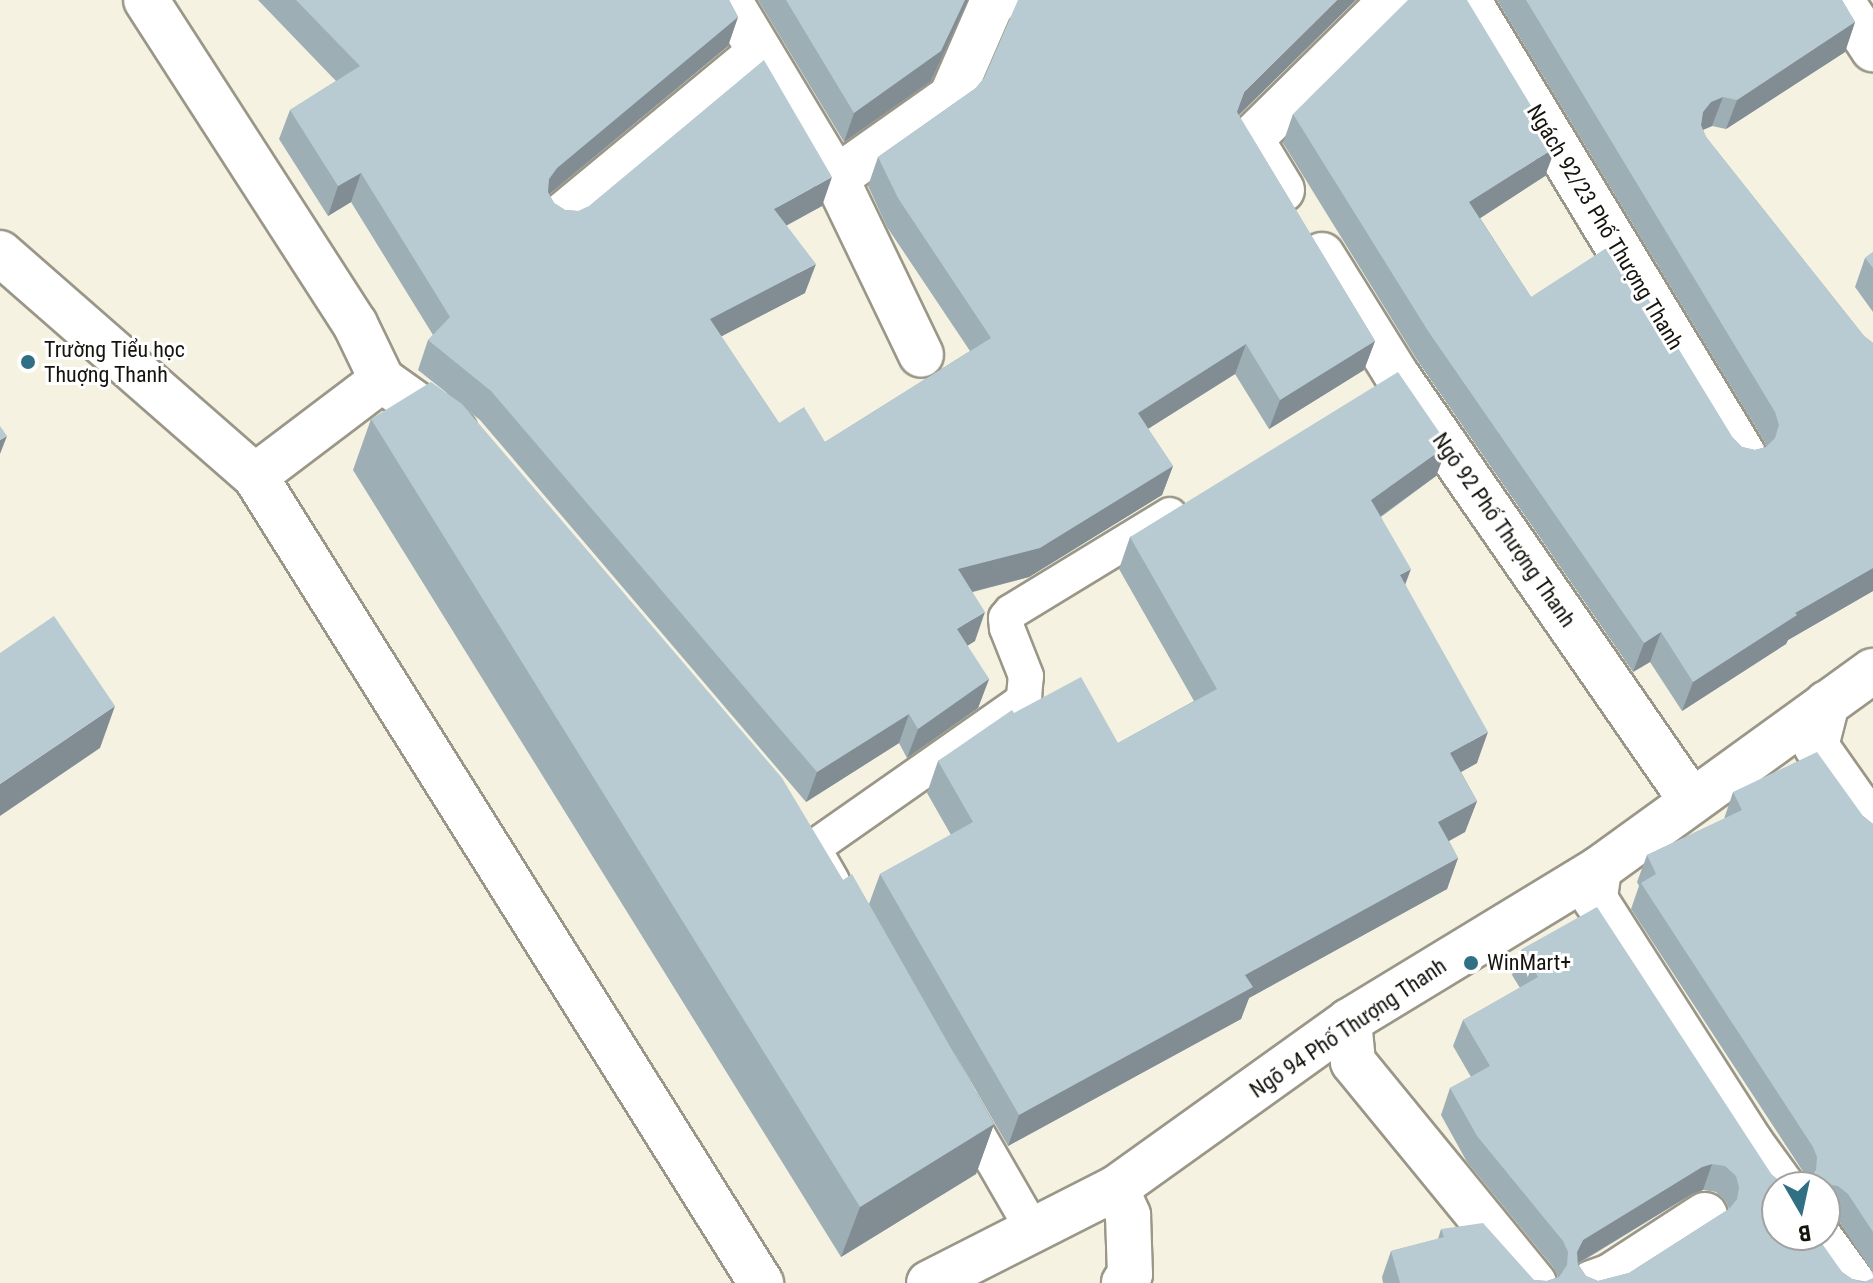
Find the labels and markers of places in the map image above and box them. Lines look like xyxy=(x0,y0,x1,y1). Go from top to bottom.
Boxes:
place label: Trường Tiểu học Thuợng Thanh xyxy=(44,336,185,388)
marker: Trường Tiểu học Thuợng Thanh xyxy=(19,353,37,371)
place label: WinMart+ xyxy=(1487,950,1571,976)
marker: WinMart+ xyxy=(1462,954,1480,972)

